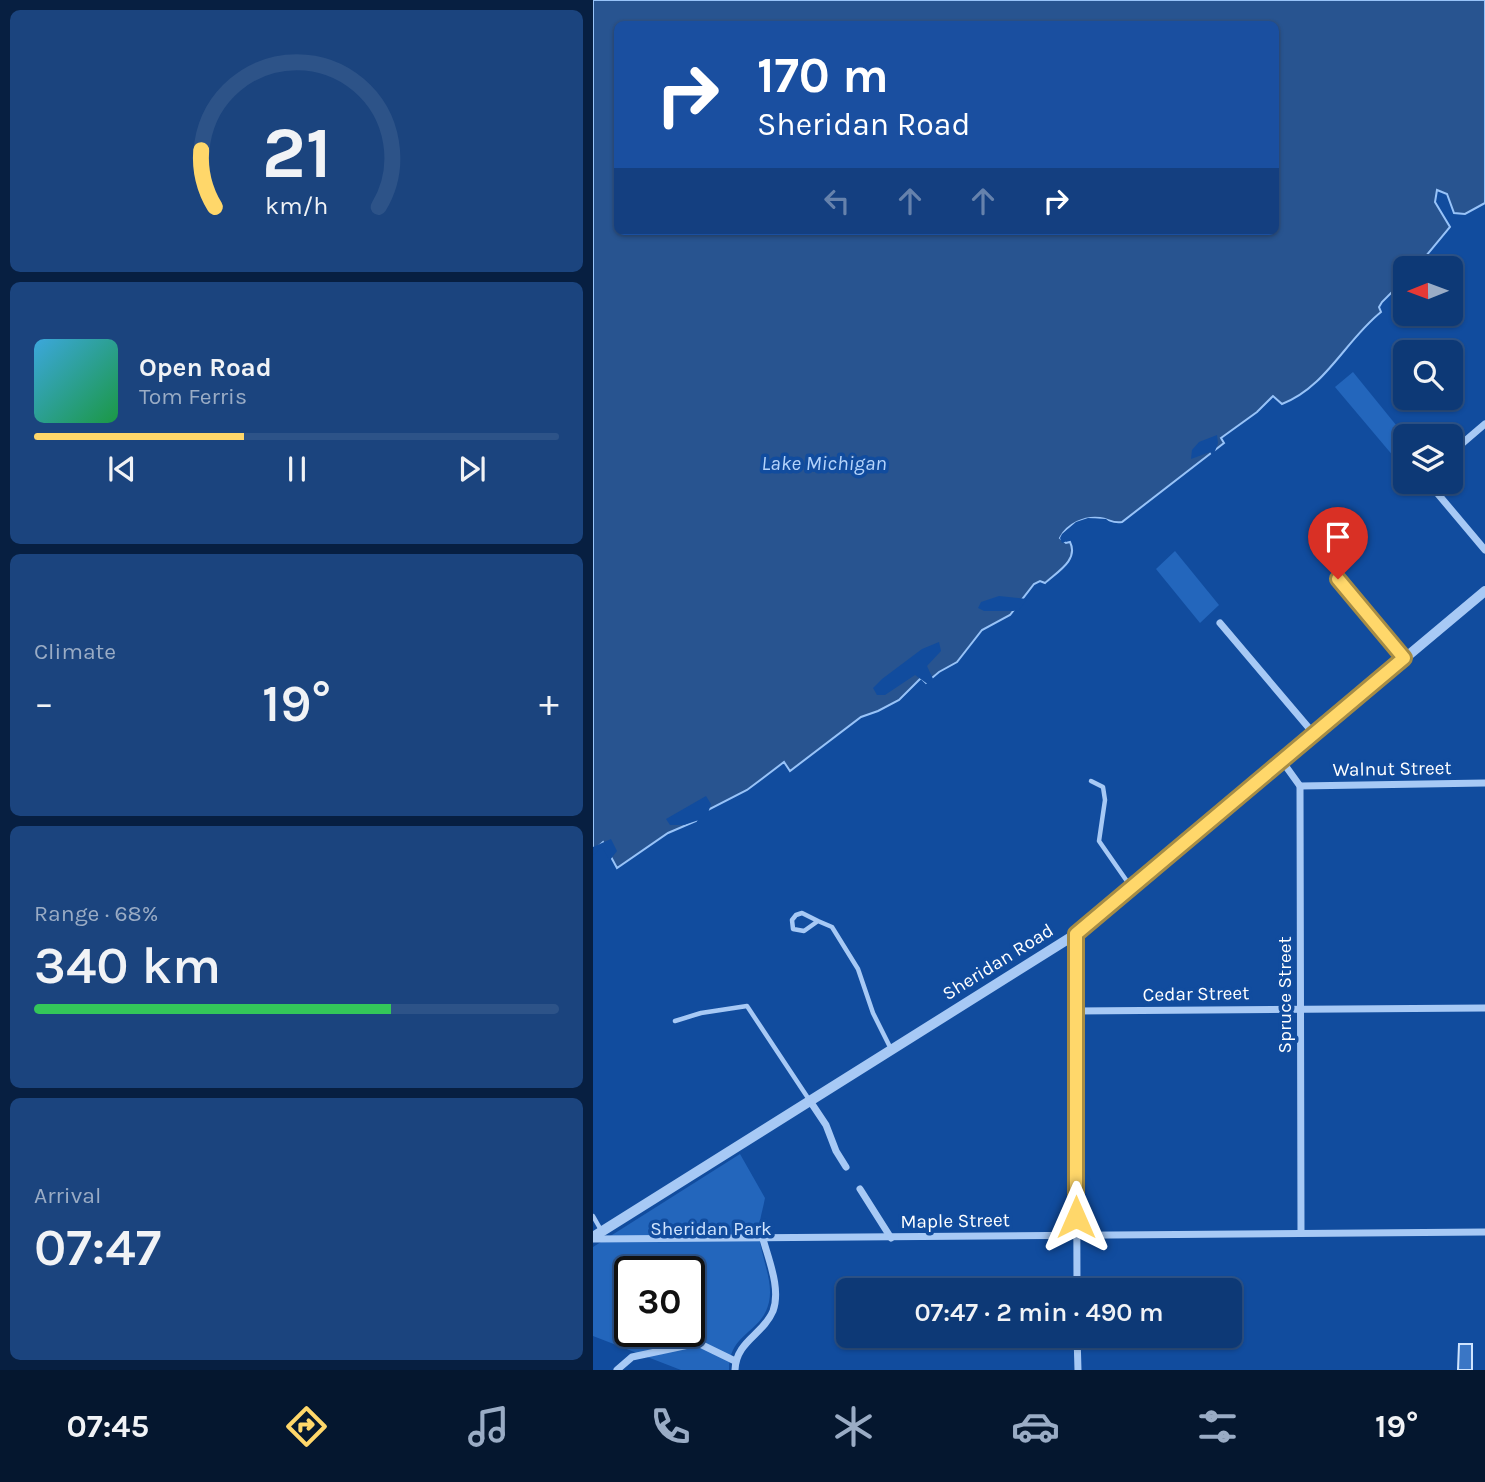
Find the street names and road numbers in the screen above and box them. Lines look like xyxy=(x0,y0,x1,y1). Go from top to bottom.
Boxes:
street label: Walnut Street xyxy=(1332,757,1452,781)
street label: Sheridan Road xyxy=(938,919,1058,1005)
street label: Spruce Street xyxy=(1274,936,1296,1054)
street label: Cedar Street xyxy=(1142,982,1250,1006)
street label: Maple Street xyxy=(900,1209,1010,1233)

